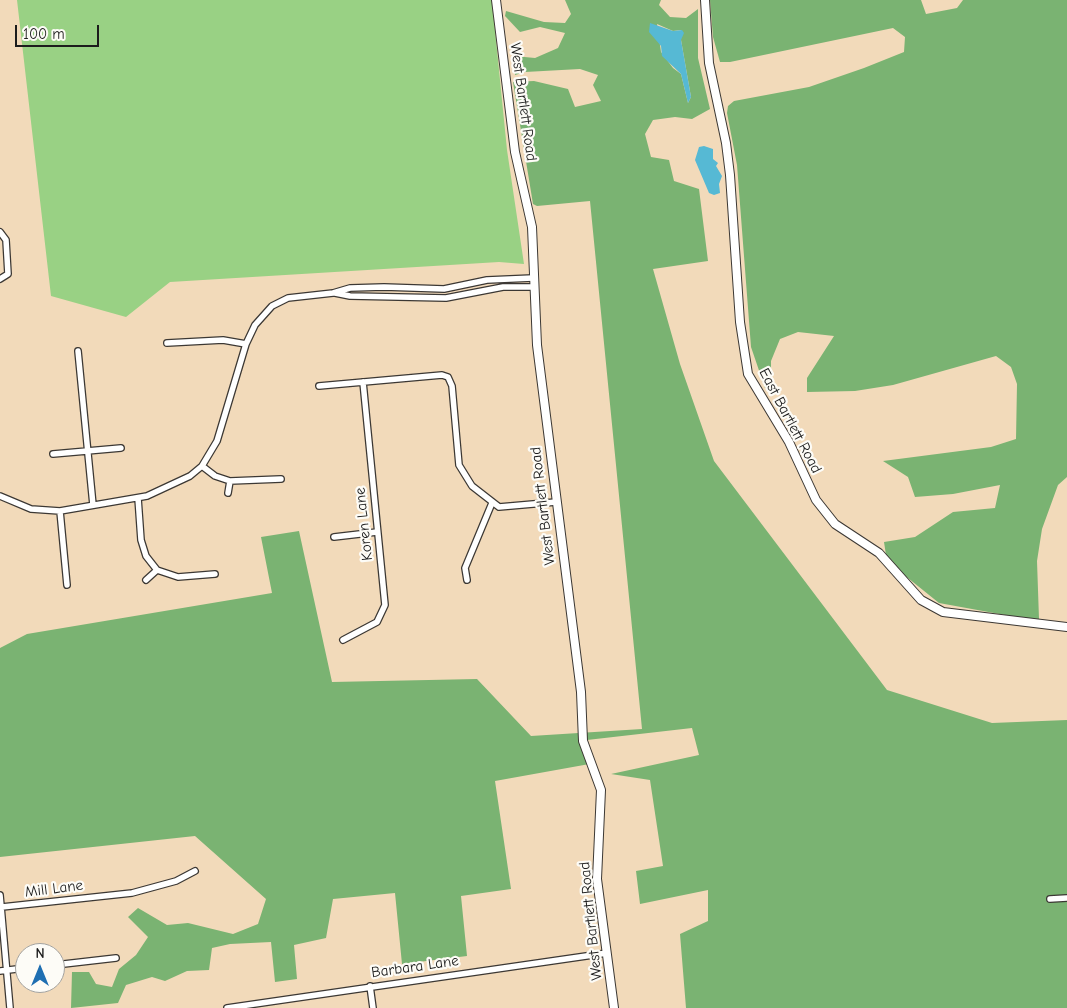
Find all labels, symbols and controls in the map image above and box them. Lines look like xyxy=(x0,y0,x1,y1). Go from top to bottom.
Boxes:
scale bar xyxy=(18,15,101,47)
text: 100 m xyxy=(23,25,65,43)
street label: West Bartlett Road xyxy=(506,42,540,162)
street label: East Bartlett Road xyxy=(755,365,825,477)
street label: West Bartlett Road xyxy=(527,446,559,566)
street label: Koren Lane xyxy=(351,486,377,562)
street label: West Bartlett Road xyxy=(576,861,606,981)
street label: Mill Lane xyxy=(24,877,84,901)
north arrow xyxy=(15,943,65,993)
text: N xyxy=(35,945,45,962)
street label: Barbara Lane xyxy=(370,952,460,982)

